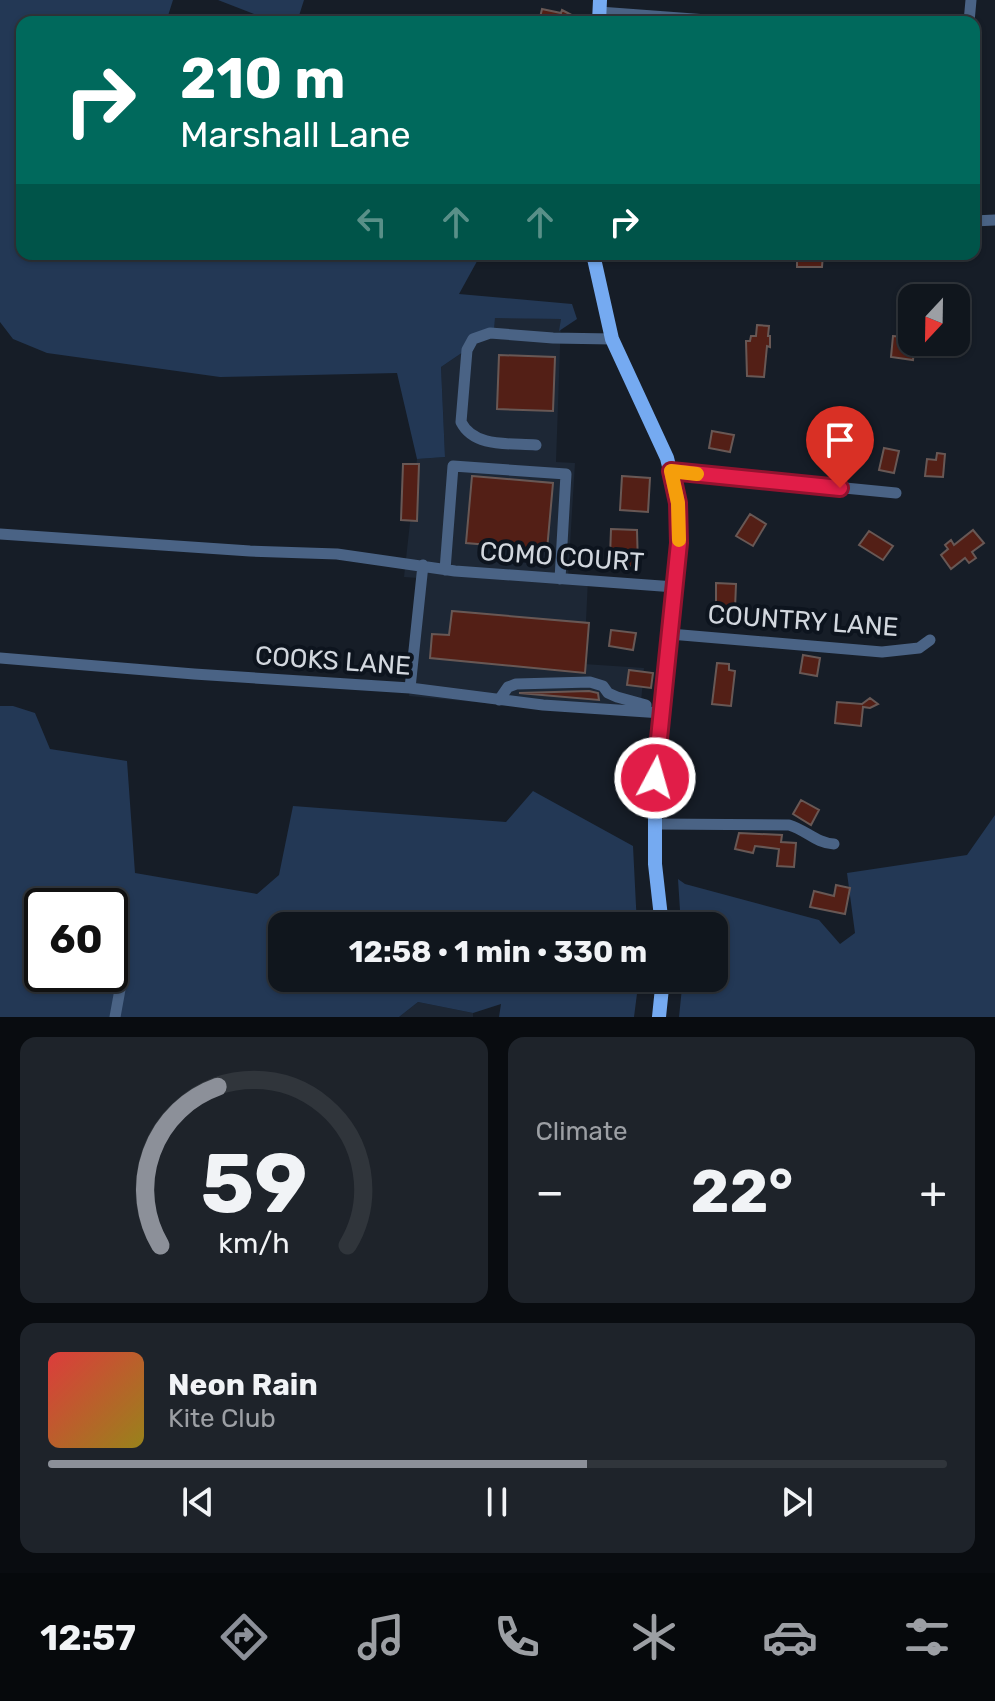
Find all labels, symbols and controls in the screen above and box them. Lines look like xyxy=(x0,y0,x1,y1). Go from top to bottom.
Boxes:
text: 210 m xyxy=(180,46,346,112)
icon: right xyxy=(48,48,152,152)
text: Marshall Lane xyxy=(180,113,411,156)
icon: left xyxy=(350,200,394,244)
icon: ahead xyxy=(434,200,478,244)
icon: ahead xyxy=(518,200,562,244)
icon: right xyxy=(602,200,646,244)
north arrow xyxy=(898,284,970,356)
map controls xyxy=(898,284,970,356)
pin xyxy=(806,406,874,488)
icon: arrive xyxy=(818,418,862,462)
street label: COMO COURT xyxy=(479,536,645,578)
street label: COUNTRY LANE xyxy=(707,599,899,643)
street label: COOKS LANE xyxy=(254,640,412,682)
position arrow xyxy=(613,736,697,820)
speed limit sign: 60 xyxy=(24,888,128,992)
text: 12:58 · 1 min · 330 m xyxy=(349,934,647,970)
text: Climate xyxy=(536,1116,628,1147)
text: 59 xyxy=(200,1134,307,1233)
text: 22° xyxy=(691,1156,793,1227)
text: − xyxy=(536,1166,564,1218)
text: + xyxy=(920,1166,947,1218)
text: km/h xyxy=(218,1226,289,1260)
text: Neon Rain xyxy=(168,1367,318,1403)
text: Kite Club xyxy=(168,1403,276,1434)
icon: previous xyxy=(176,1480,220,1524)
icon: pause xyxy=(475,1480,519,1524)
icon: next xyxy=(775,1480,819,1524)
icon: directions xyxy=(216,1609,272,1665)
icon: music xyxy=(353,1609,409,1665)
icon: phone xyxy=(489,1609,545,1665)
icon: climate xyxy=(626,1609,682,1665)
icon: car xyxy=(762,1609,818,1665)
icon: filters xyxy=(899,1609,955,1665)
text: 12:57 xyxy=(40,1616,136,1659)

